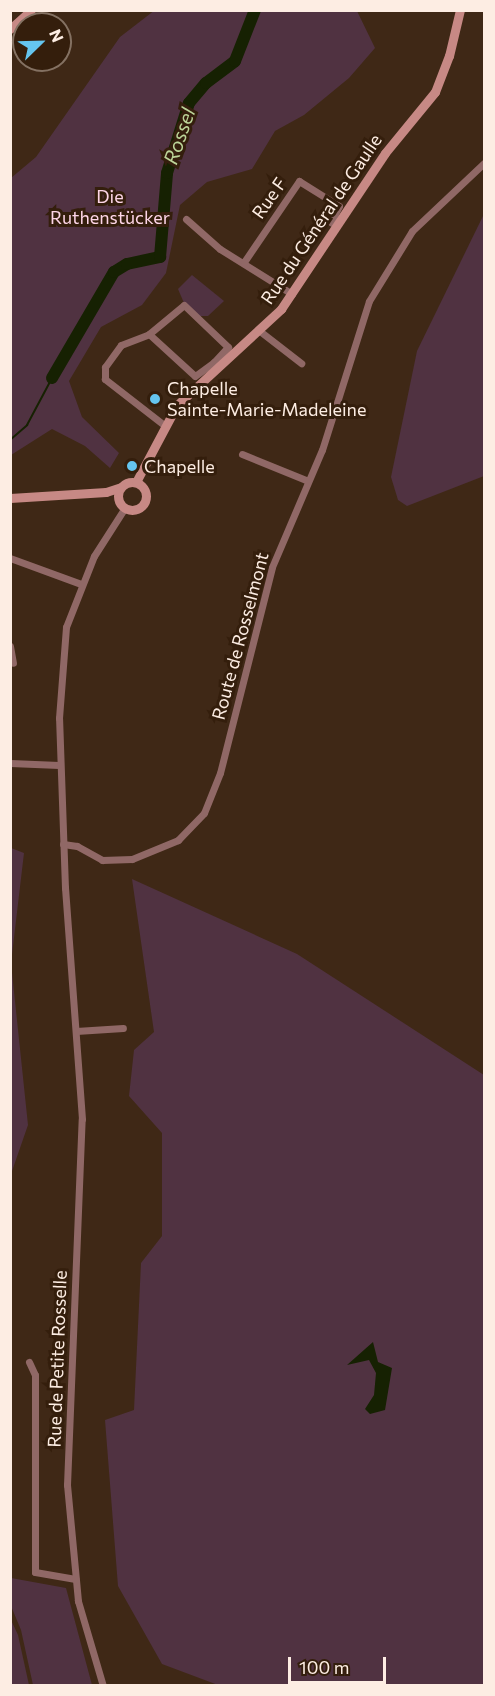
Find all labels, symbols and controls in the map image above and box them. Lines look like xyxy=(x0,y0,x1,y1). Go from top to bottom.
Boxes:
north arrow xyxy=(12,12,72,72)
text: N xyxy=(46,26,68,45)
water label: Rossel xyxy=(158,105,200,167)
street label: Rue du Général de Gaulle xyxy=(256,130,386,308)
street label: Rue F xyxy=(247,173,291,223)
park label: Die Ruthenstücker xyxy=(50,186,170,228)
place label: Chapelle Sainte-Marie-Madeleine xyxy=(167,378,366,420)
marker: Chapelle Sainte-Marie-Madeleine xyxy=(148,392,162,406)
place label: Chapelle xyxy=(144,455,215,477)
marker: Chapelle xyxy=(125,459,139,473)
street label: Route de Rosselmont xyxy=(207,550,273,722)
street label: Rue de Petite Rosselle xyxy=(43,1270,71,1448)
scale bar xyxy=(291,1645,388,1683)
text: 100 m xyxy=(299,1656,349,1678)

